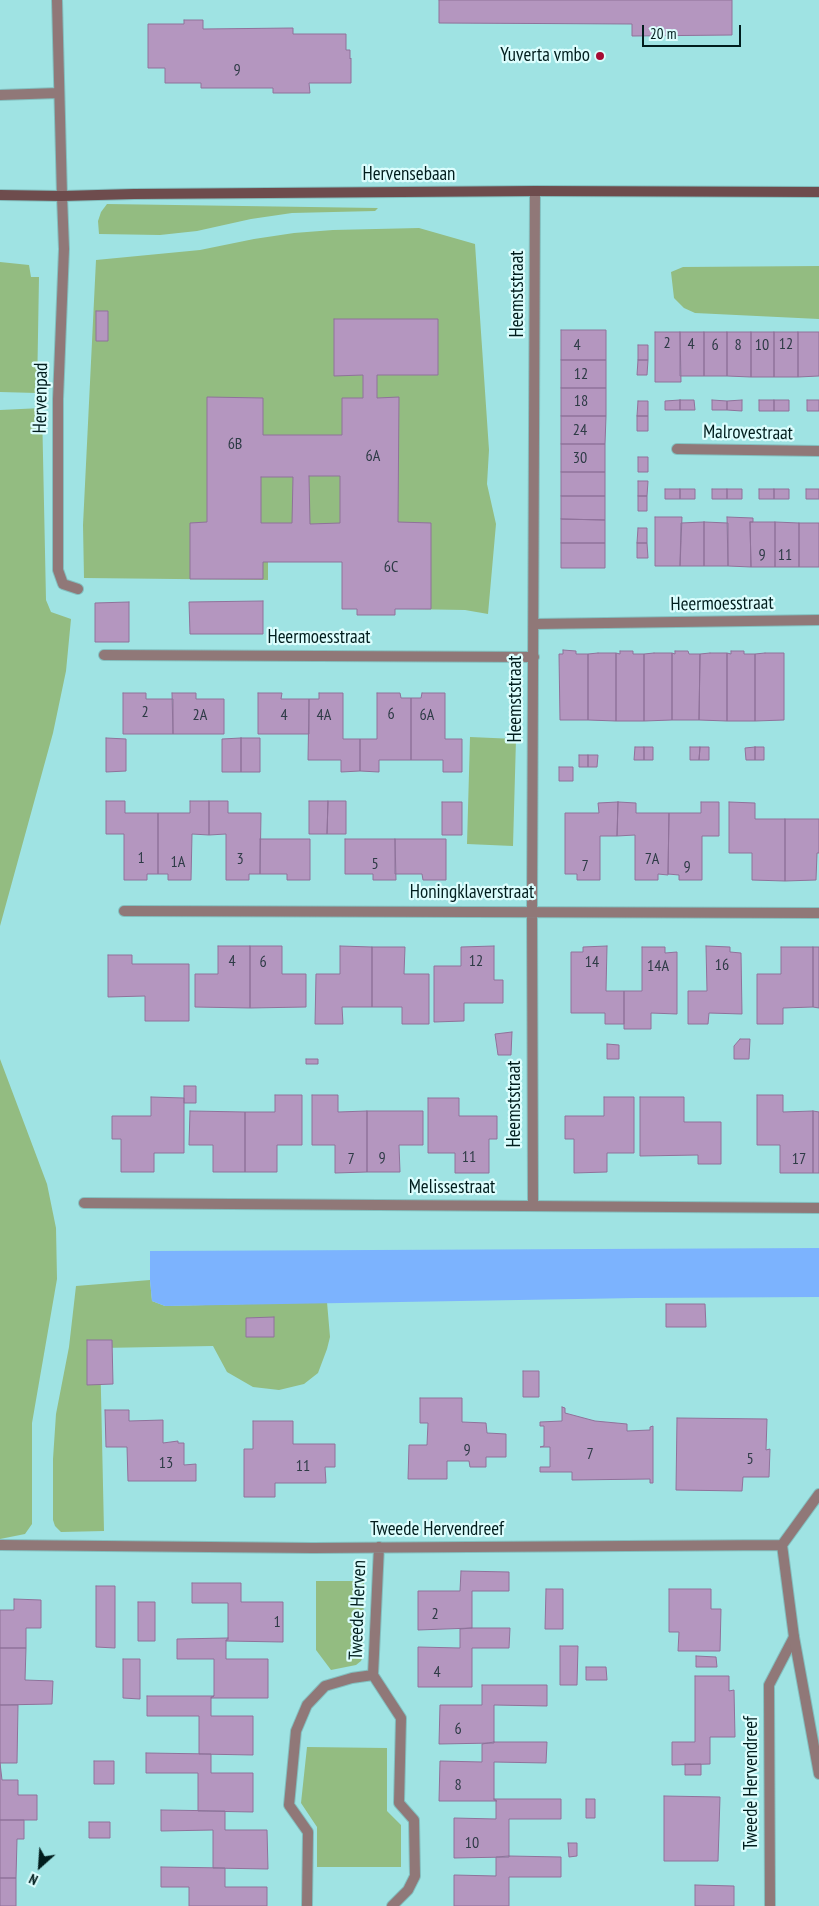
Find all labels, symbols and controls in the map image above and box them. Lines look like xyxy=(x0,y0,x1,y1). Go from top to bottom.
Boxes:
scale bar xyxy=(644,15,743,47)
text: 20 m xyxy=(650,24,676,43)
place label: Yuverta vmbo xyxy=(500,45,590,67)
marker: Yuverta vmbo xyxy=(594,50,606,62)
house number: 9 xyxy=(233,60,241,80)
street label: Hervensebaan xyxy=(363,164,455,186)
street label: Heemststraat xyxy=(507,250,529,338)
house number: 2 xyxy=(663,333,671,353)
house number: 4 xyxy=(687,334,695,354)
house number: 12 xyxy=(779,334,793,354)
house number: 4 xyxy=(573,335,581,355)
house number: 6 xyxy=(711,335,719,355)
house number: 8 xyxy=(734,335,742,355)
house number: 10 xyxy=(755,335,769,355)
street label: Hervenpad xyxy=(29,362,53,434)
house number: 12 xyxy=(574,364,588,384)
house number: 18 xyxy=(574,391,588,411)
house number: 24 xyxy=(573,420,587,440)
street label: Malrovestraat xyxy=(703,421,793,445)
house number: 6B xyxy=(228,434,242,454)
house number: 6A xyxy=(366,446,380,466)
house number: 30 xyxy=(573,448,587,468)
house number: 9 xyxy=(758,545,766,565)
house number: 11 xyxy=(778,545,792,565)
house number: 6C xyxy=(384,557,398,577)
street label: Heermoesstraat xyxy=(670,592,774,616)
street label: Heermoesstraat xyxy=(267,627,371,649)
street label: Heemststraat xyxy=(505,655,527,743)
house number: 2 xyxy=(141,702,149,722)
house number: 6 xyxy=(387,704,395,724)
house number: 2A xyxy=(193,705,207,725)
house number: 4 xyxy=(280,705,288,725)
house number: 4A xyxy=(317,705,331,725)
house number: 6A xyxy=(420,705,434,725)
house number: 1 xyxy=(137,848,145,868)
house number: 3 xyxy=(236,849,244,869)
house number: 7A xyxy=(645,849,659,869)
house number: 1A xyxy=(171,852,185,872)
house number: 5 xyxy=(371,854,379,874)
house number: 7 xyxy=(581,856,589,876)
house number: 9 xyxy=(683,857,691,877)
street label: Honingklaverstraat xyxy=(410,882,534,904)
house number: 4 xyxy=(228,951,236,971)
house number: 12 xyxy=(469,951,483,971)
house number: 6 xyxy=(259,952,267,972)
house number: 14 xyxy=(585,952,599,972)
house number: 16 xyxy=(715,955,729,975)
house number: 14A xyxy=(647,956,669,976)
street label: Heemststraat xyxy=(504,1060,526,1148)
house number: 11 xyxy=(462,1147,476,1167)
house number: 9 xyxy=(378,1148,386,1168)
house number: 7 xyxy=(347,1149,355,1169)
house number: 17 xyxy=(792,1149,806,1169)
street label: Melissestraat xyxy=(409,1177,495,1199)
house number: 9 xyxy=(463,1440,471,1460)
house number: 7 xyxy=(586,1444,594,1464)
house number: 5 xyxy=(746,1449,754,1469)
house number: 13 xyxy=(159,1453,173,1473)
house number: 11 xyxy=(296,1456,310,1476)
street label: Tweede Hervendreef xyxy=(370,1519,504,1541)
street label: Tweede Herven xyxy=(345,1560,371,1660)
house number: 2 xyxy=(431,1604,439,1624)
house number: 1 xyxy=(273,1612,281,1632)
house number: 4 xyxy=(433,1662,441,1682)
street label: Tweede Hervendreef xyxy=(741,1716,763,1850)
house number: 6 xyxy=(454,1719,462,1739)
house number: 8 xyxy=(454,1775,462,1795)
house number: 10 xyxy=(465,1833,479,1853)
north arrow xyxy=(15,1841,65,1891)
text: N xyxy=(26,1870,41,1889)

